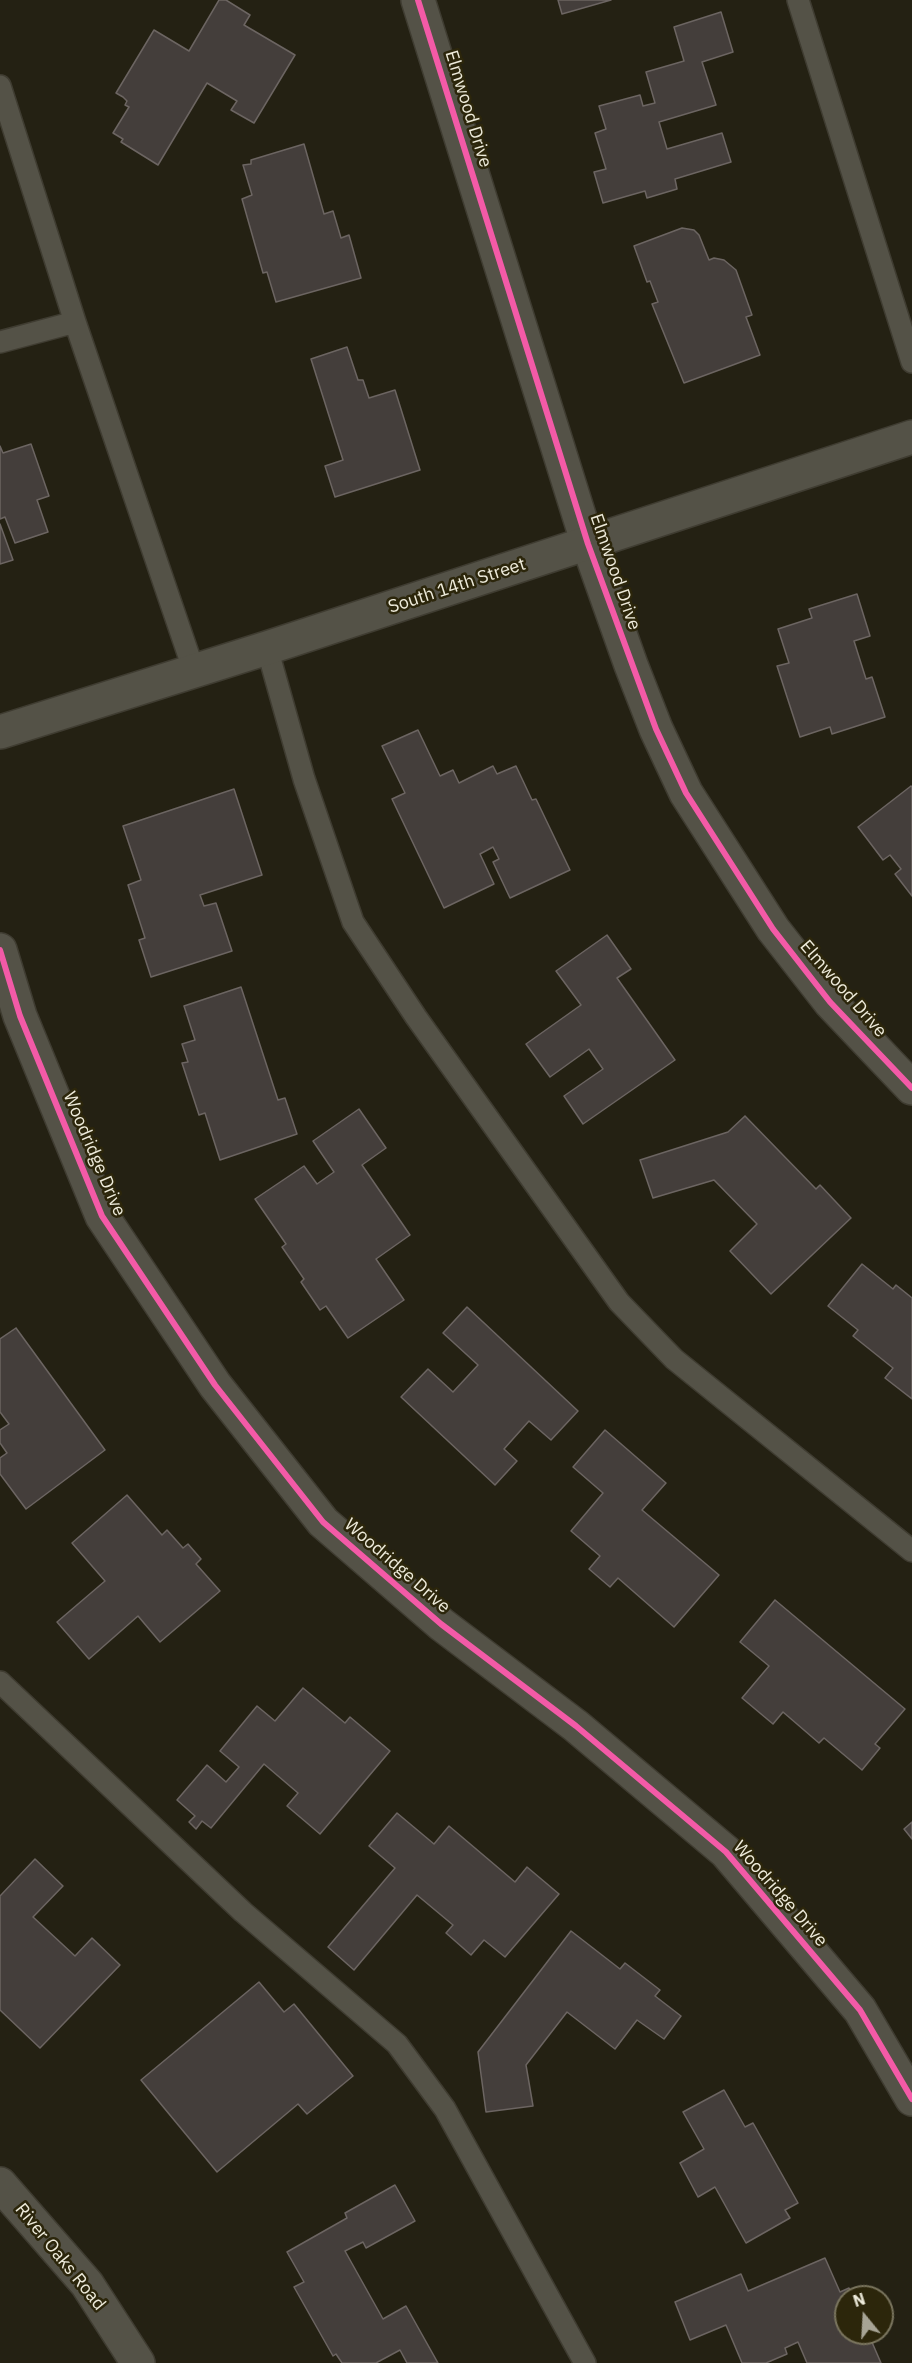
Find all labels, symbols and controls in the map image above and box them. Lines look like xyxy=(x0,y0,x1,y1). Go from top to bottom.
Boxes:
street label: Elmwood Drive xyxy=(440,48,496,170)
street label: Elmwood Drive xyxy=(585,511,645,633)
street label: South 14th Street xyxy=(386,554,528,618)
street label: Elmwood Drive xyxy=(795,936,891,1042)
street label: Woodridge Drive xyxy=(58,1088,130,1220)
street label: Woodridge Drive xyxy=(340,1514,454,1618)
street label: Woodridge Drive xyxy=(728,1837,832,1951)
street label: River Oaks Road xyxy=(10,2199,110,2315)
north arrow xyxy=(834,2285,894,2345)
text: N xyxy=(850,2288,868,2311)

